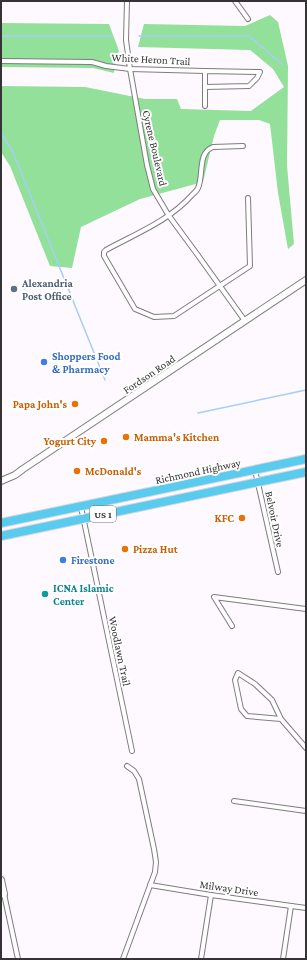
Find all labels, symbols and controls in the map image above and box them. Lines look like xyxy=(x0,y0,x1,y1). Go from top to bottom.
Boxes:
street label: White Heron Trail xyxy=(111,51,191,67)
street label: Cyrene Boulevard xyxy=(139,109,170,187)
place label: Alexandria Post Office xyxy=(21,277,73,302)
marker: Alexandria Post Office xyxy=(9,284,19,294)
place label: Shoppers Food & Pharmacy xyxy=(52,350,121,375)
street label: Fordson Road xyxy=(121,352,177,396)
marker: Shoppers Food & Pharmacy xyxy=(39,357,49,367)
place label: Papa John's xyxy=(13,398,68,410)
marker: Papa John's xyxy=(70,399,80,409)
place label: Mamma's Kitchen xyxy=(134,431,220,443)
marker: Mamma's Kitchen xyxy=(121,432,131,442)
place label: Yogurt City xyxy=(43,435,97,447)
marker: Yogurt City xyxy=(99,436,109,446)
street label: Richmond Highway xyxy=(154,456,243,487)
place label: McDonald's xyxy=(85,465,142,477)
marker: McDonald's xyxy=(72,466,82,476)
street label: Belvoir Drive xyxy=(263,490,287,548)
road number: US 1 xyxy=(90,506,116,522)
place label: KFC xyxy=(215,512,234,524)
marker: KFC xyxy=(237,513,247,523)
place label: Pizza Hut xyxy=(133,543,178,555)
marker: Pizza Hut xyxy=(120,544,130,554)
place label: Firestone xyxy=(71,554,115,566)
marker: Firestone xyxy=(58,555,68,565)
place label: ICNA Islamic Center xyxy=(53,582,114,607)
marker: ICNA Islamic Center xyxy=(40,589,50,599)
street label: Woodlawn Trail xyxy=(107,615,133,687)
street label: Milway Drive xyxy=(199,878,259,899)

